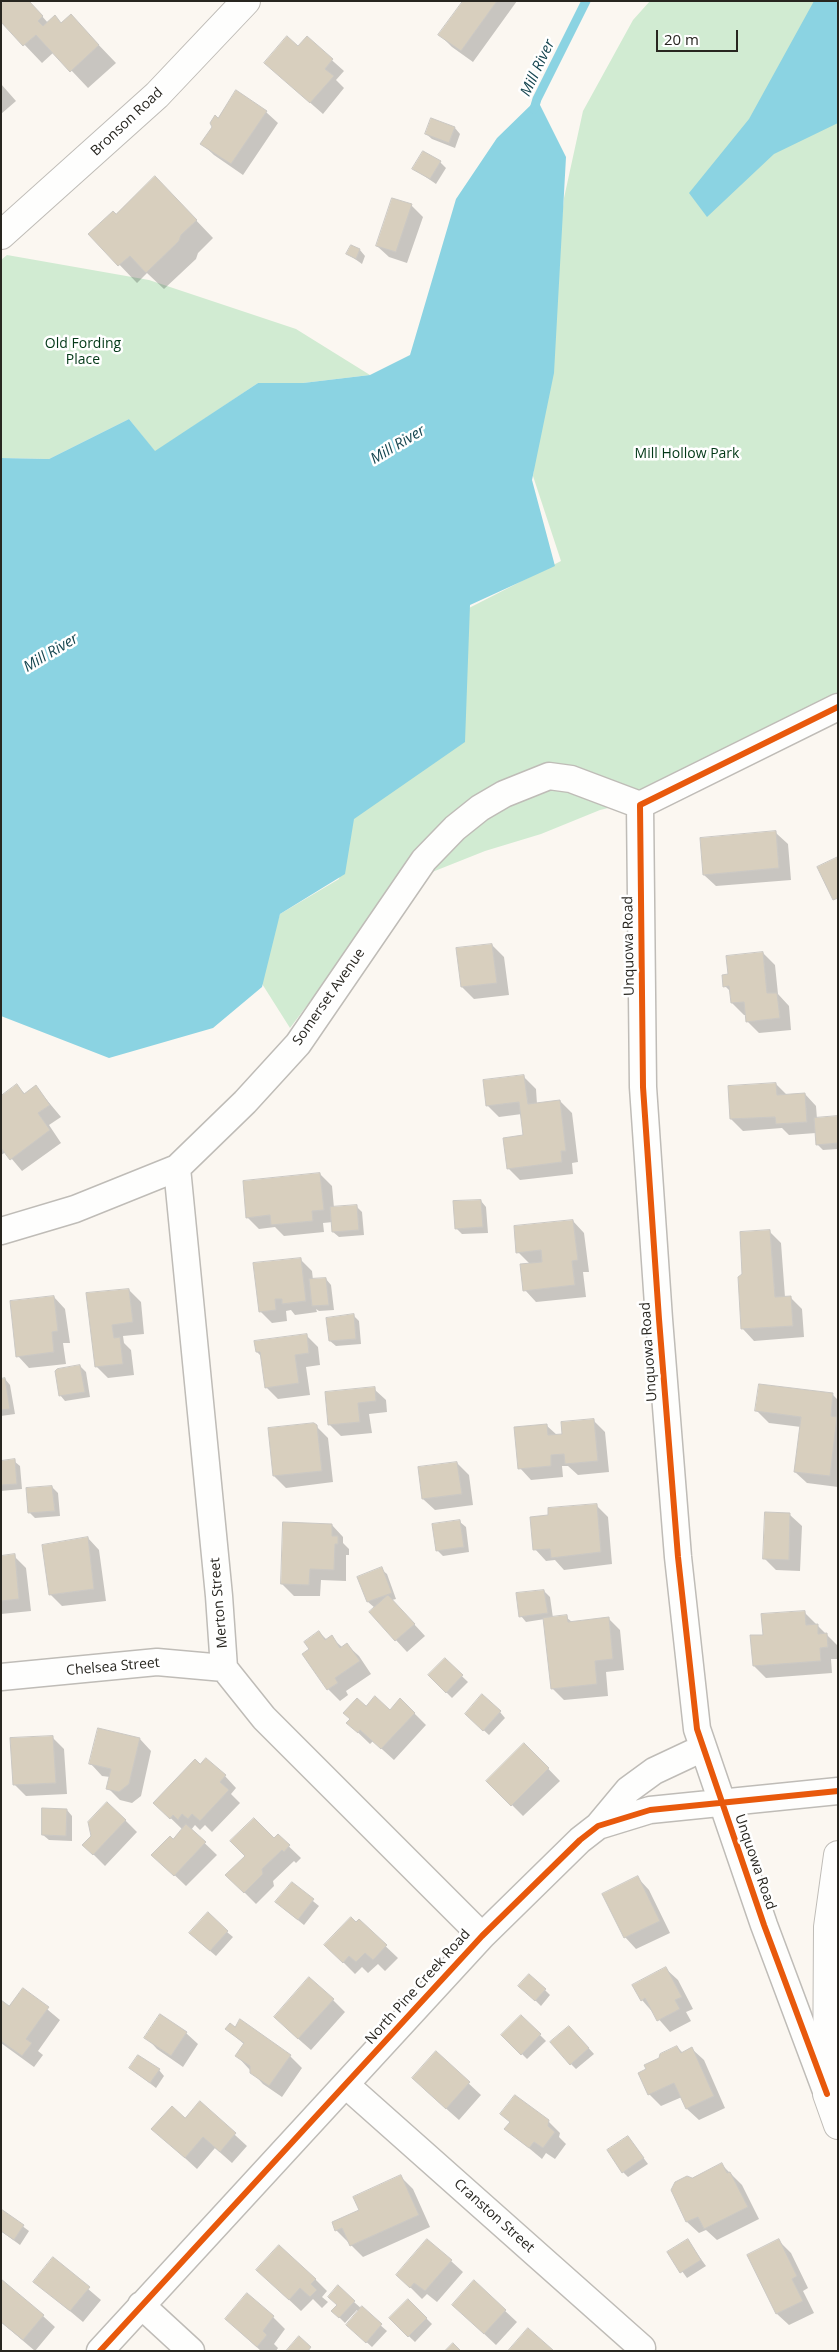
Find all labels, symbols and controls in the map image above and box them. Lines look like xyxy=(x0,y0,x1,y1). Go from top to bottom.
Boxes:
scale bar xyxy=(659,20,742,52)
text: 20 m xyxy=(664,29,699,49)
water label: Mill River xyxy=(517,37,559,99)
street label: Bronson Road xyxy=(87,84,167,160)
park label: Old Fording Place xyxy=(45,336,121,368)
water label: Mill River xyxy=(367,422,429,468)
park label: Mill Hollow Park xyxy=(635,446,739,462)
water label: Mill River xyxy=(20,630,82,676)
street label: Unquowa Road xyxy=(620,896,638,996)
street label: Somerset Avenue xyxy=(289,945,369,1049)
street label: Unquowa Road xyxy=(637,1302,661,1402)
street label: Merton Street xyxy=(207,1557,231,1649)
street label: Chelsea Street xyxy=(66,1655,160,1679)
street label: Unquowa Road xyxy=(731,1812,779,1912)
street label: North Pine Creek Road xyxy=(362,1926,474,2048)
street label: Cranston Street xyxy=(450,2176,538,2256)

